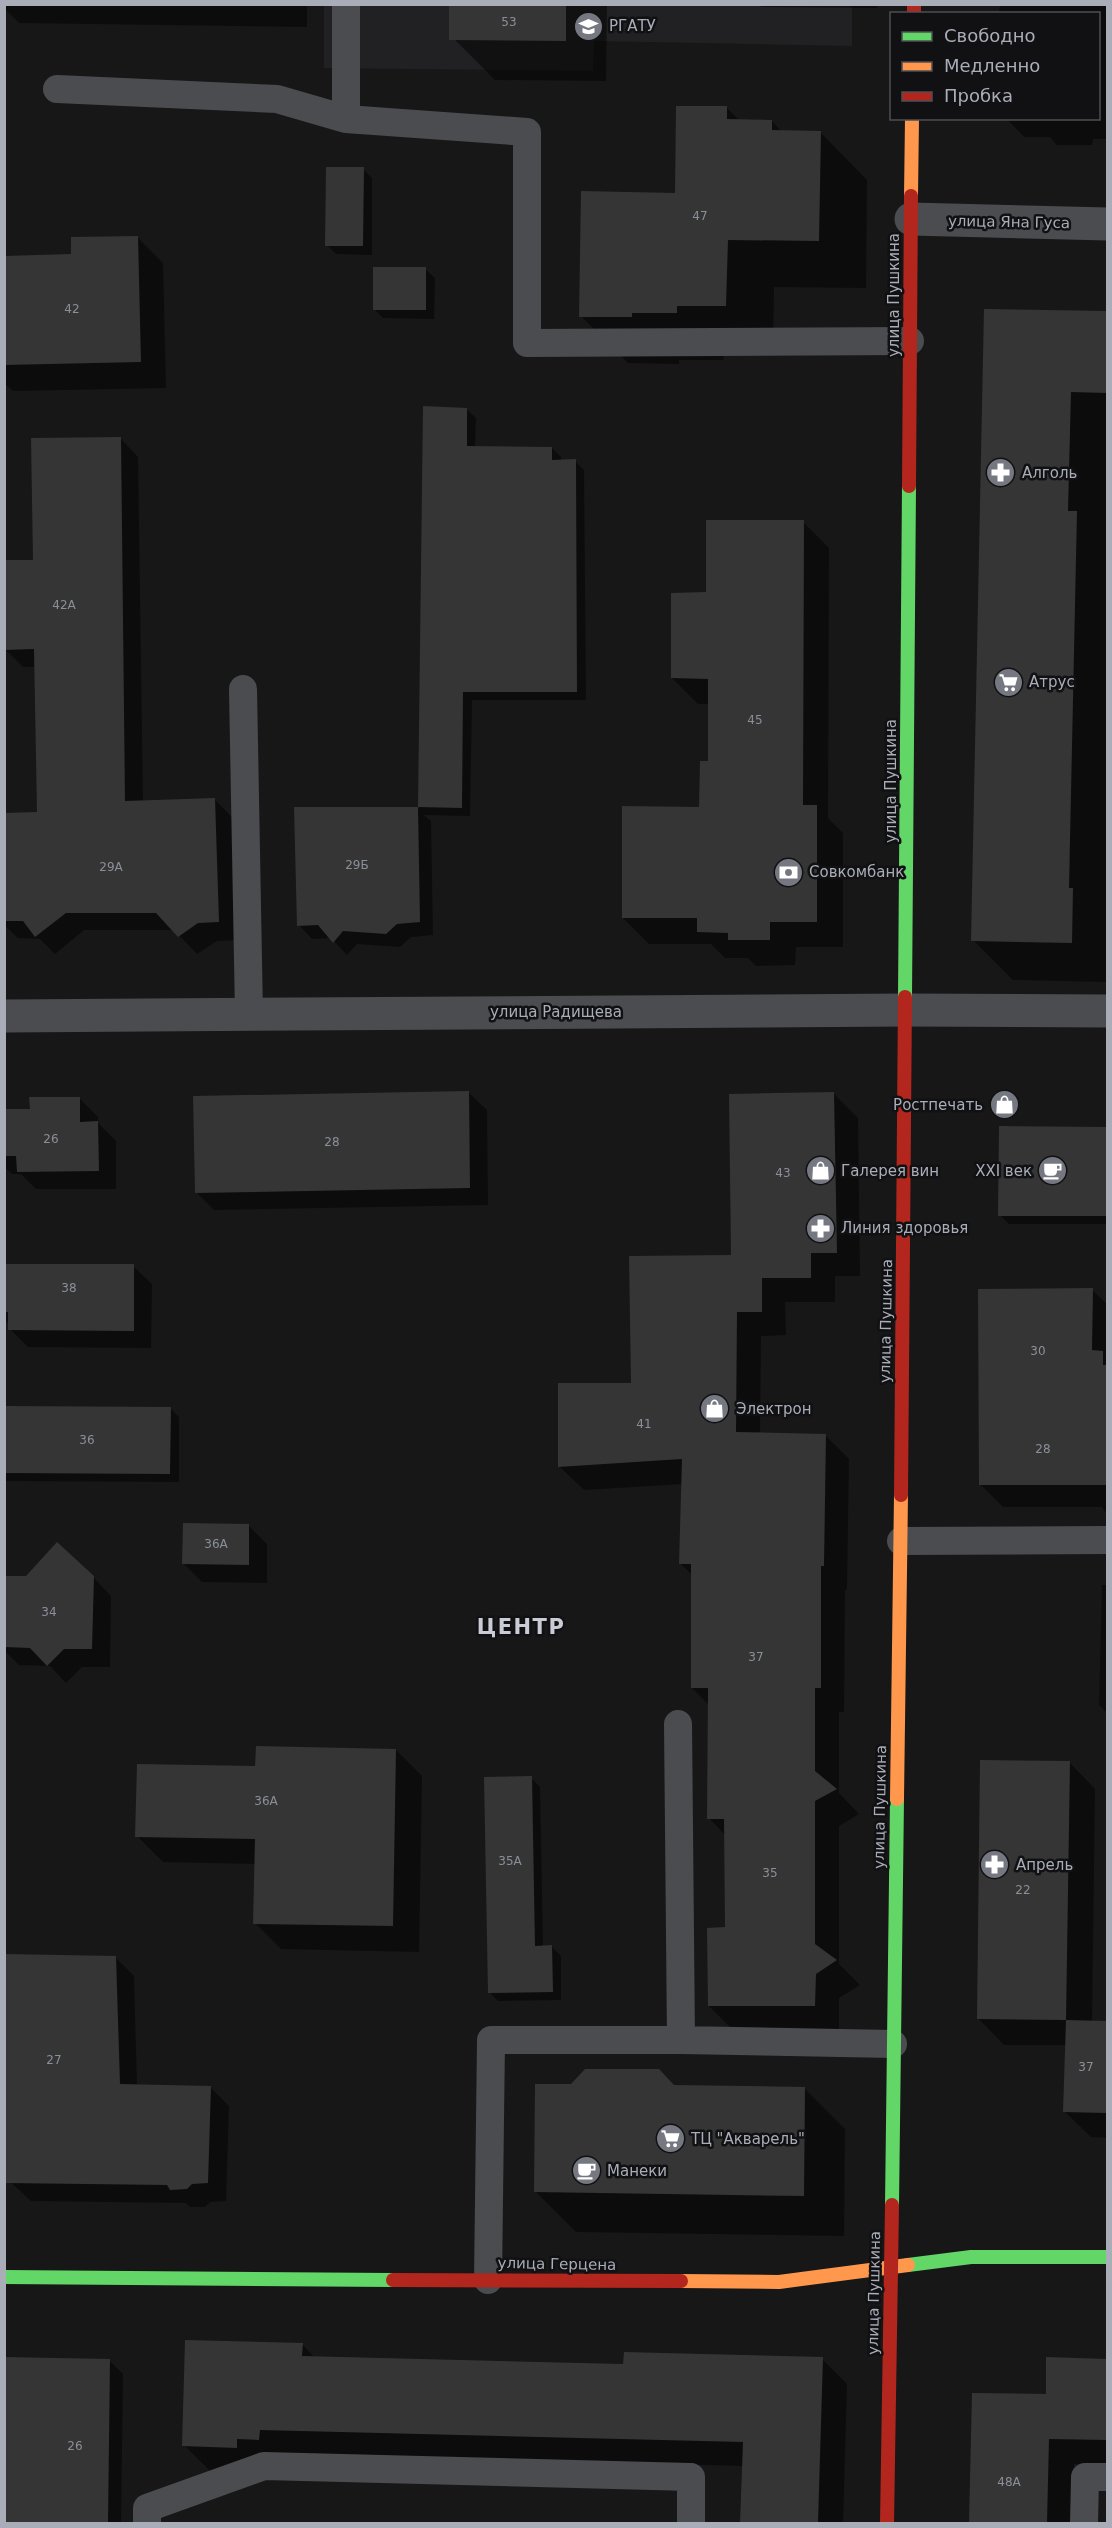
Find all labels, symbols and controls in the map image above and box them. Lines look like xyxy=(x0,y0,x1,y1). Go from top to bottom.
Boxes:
school or university icon: РГАТУ xyxy=(572,10,604,42)
legend xyxy=(890,12,1100,120)
house number: 53 xyxy=(501,15,517,29)
place label: РГАТУ xyxy=(609,17,656,35)
text: Свободно xyxy=(944,25,1036,46)
text: Медленно xyxy=(944,55,1040,76)
text: Пробка xyxy=(944,85,1013,106)
house number: 47 xyxy=(692,209,708,223)
street label: улица Яна Гуса xyxy=(948,212,1070,232)
street label: улица Пушкина xyxy=(885,233,903,357)
house number: 42 xyxy=(64,302,80,316)
pharmacy icon: Алголь xyxy=(985,457,1017,489)
place label: Алголь xyxy=(1022,464,1077,482)
house number: 42А xyxy=(52,598,77,612)
supermarket icon: Атрус xyxy=(992,666,1024,698)
place label: Атрус xyxy=(1029,673,1075,691)
house number: 45 xyxy=(747,713,763,727)
street label: улица Пушкина xyxy=(882,719,900,843)
bank icon: Совкомбанк xyxy=(772,856,804,888)
house number: 29Б xyxy=(345,858,369,872)
house number: 29А xyxy=(99,860,124,874)
place label: Совкомбанк xyxy=(809,863,904,881)
street label: улица Радищева xyxy=(490,1003,622,1021)
shop icon: Ростпечать xyxy=(988,1089,1020,1121)
place label: Ростпечать xyxy=(893,1096,983,1114)
house number: 26 xyxy=(43,1132,59,1146)
house number: 28 xyxy=(324,1135,340,1149)
shop icon: Галерея вин xyxy=(804,1155,836,1187)
cafe icon: XXI век xyxy=(1037,1155,1069,1187)
place label: Галерея вин xyxy=(841,1162,939,1180)
place label: XXI век xyxy=(975,1162,1032,1180)
house number: 43 xyxy=(775,1166,791,1180)
pharmacy icon: Линия здоровья xyxy=(804,1212,836,1244)
place label: Линия здоровья xyxy=(841,1219,968,1237)
street label: улица Пушкина xyxy=(876,1259,896,1383)
house number: 38 xyxy=(61,1281,77,1295)
house number: 30 xyxy=(1030,1344,1046,1358)
shop icon: Электрон xyxy=(699,1393,731,1425)
place label: Электрон xyxy=(736,1400,812,1418)
house number: 41 xyxy=(636,1417,652,1431)
house number: 36 xyxy=(79,1433,95,1447)
house number: 28 xyxy=(1035,1442,1051,1456)
house number: 36А xyxy=(204,1537,229,1551)
house number: 34 xyxy=(41,1605,57,1619)
district label: ЦЕНТР xyxy=(477,1615,565,1639)
house number: 37 xyxy=(748,1650,764,1664)
street label: улица Пушкина xyxy=(870,1745,890,1869)
house number: 36А xyxy=(254,1794,279,1808)
pharmacy icon: Апрель xyxy=(979,1849,1011,1881)
house number: 35А xyxy=(498,1854,523,1868)
place label: Апрель xyxy=(1016,1856,1073,1874)
house number: 35 xyxy=(762,1866,778,1880)
house number: 22 xyxy=(1015,1883,1031,1897)
house number: 27 xyxy=(46,2053,62,2067)
house number: 37 xyxy=(1078,2060,1094,2074)
supermarket icon: ТЦ "Акварель" xyxy=(654,2123,686,2155)
place label: ТЦ "Акварель" xyxy=(690,2130,805,2148)
cafe icon: Манеки xyxy=(570,2155,602,2187)
place label: Манеки xyxy=(607,2162,667,2180)
street label: улица Пушкина xyxy=(864,2231,884,2355)
street label: улица Герцена xyxy=(497,2254,617,2274)
house number: 26 xyxy=(67,2439,83,2453)
house number: 48А xyxy=(997,2475,1022,2489)

